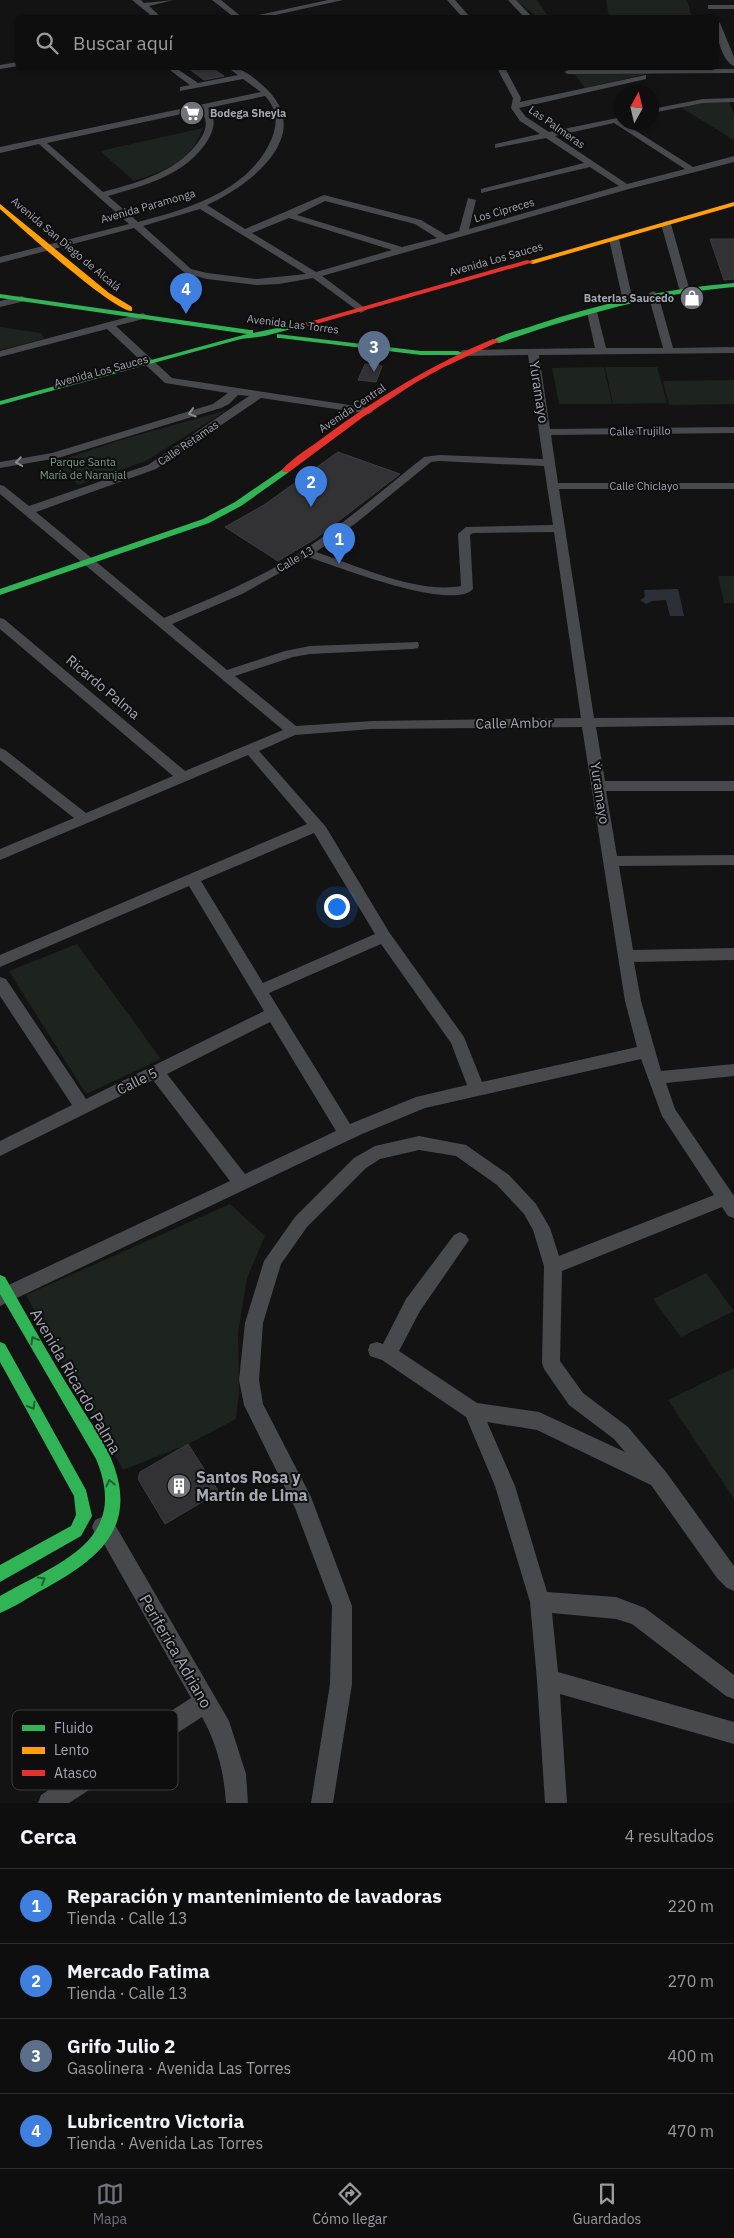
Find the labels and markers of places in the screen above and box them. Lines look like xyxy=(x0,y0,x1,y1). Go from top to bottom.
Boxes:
supermarket icon: Bodega Sheyla xyxy=(179,100,205,126)
place label: Bodega Sheyla xyxy=(210,106,286,120)
pin: 4 xyxy=(170,273,202,314)
shop icon: Baterias Saucedo xyxy=(679,285,705,311)
place label: Baterias Saucedo xyxy=(584,291,674,305)
pin: 3 xyxy=(358,331,390,372)
pin: 2 xyxy=(295,466,327,507)
pin: 1 xyxy=(323,523,355,564)
place label: Santos Rosa y Martín de Lima xyxy=(196,1467,308,1505)
building icon: Santos Rosa y Martín de Lima xyxy=(166,1473,192,1499)

